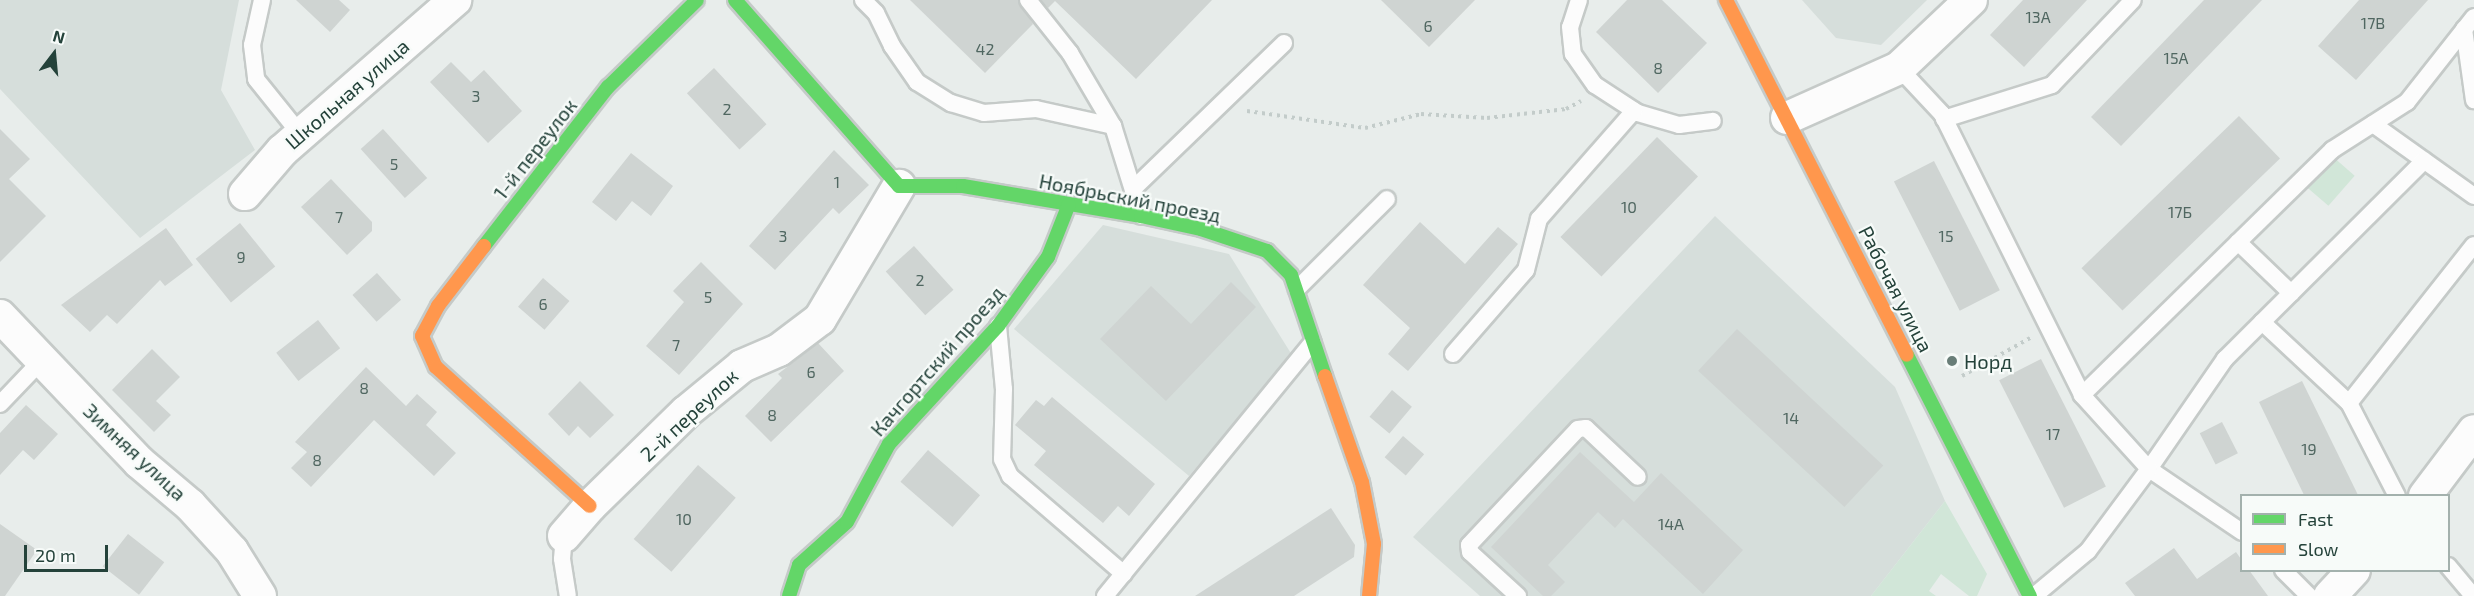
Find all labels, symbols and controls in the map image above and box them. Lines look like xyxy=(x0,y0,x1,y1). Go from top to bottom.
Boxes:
house number: 13А xyxy=(2025,7,2051,27)
house number: 17В xyxy=(2361,13,2385,33)
house number: 6 xyxy=(1423,16,1433,36)
north arrow xyxy=(24,24,84,84)
text: N xyxy=(51,25,67,47)
street label: Школьная улица xyxy=(280,34,414,154)
house number: 42 xyxy=(976,39,994,59)
house number: 15А xyxy=(2164,48,2188,68)
house number: 8 xyxy=(1653,58,1663,78)
house number: 3 xyxy=(472,86,480,106)
street label: 1-й переулок xyxy=(488,94,582,204)
house number: 2 xyxy=(723,99,731,119)
house number: 5 xyxy=(390,154,398,174)
street label: Ноябрьский проезд xyxy=(1037,169,1223,227)
house number: 1 xyxy=(834,172,840,192)
house number: 10 xyxy=(1621,197,1637,217)
house number: 17Б xyxy=(2168,202,2192,222)
house number: 7 xyxy=(335,207,343,227)
street label: Рабочая улица xyxy=(1854,222,1938,356)
house number: 3 xyxy=(779,226,787,246)
house number: 15 xyxy=(1939,226,1953,246)
house number: 9 xyxy=(236,247,246,267)
house number: 2 xyxy=(916,270,924,290)
street label: Качгортский проезд xyxy=(865,281,1009,441)
house number: 5 xyxy=(704,287,712,307)
house number: 6 xyxy=(538,294,548,314)
house number: 7 xyxy=(672,335,680,355)
place label: Норд xyxy=(1964,349,2012,373)
marker: Норд xyxy=(1945,354,1959,368)
house number: 6 xyxy=(806,362,816,382)
street label: 2-й переулок xyxy=(635,364,743,466)
house number: 8 xyxy=(359,378,369,398)
street label: Зимняя улица xyxy=(79,398,191,506)
house number: 8 xyxy=(767,405,777,425)
house number: 14 xyxy=(1783,408,1799,428)
house number: 17 xyxy=(2046,424,2060,444)
house number: 19 xyxy=(2301,439,2317,459)
house number: 8 xyxy=(312,450,322,470)
legend xyxy=(2240,494,2450,572)
text: Fast xyxy=(2298,508,2333,530)
house number: 10 xyxy=(676,509,692,529)
house number: 14А xyxy=(1658,514,1684,534)
scale bar xyxy=(27,533,111,571)
text: Slow xyxy=(2298,538,2338,560)
text: 20 m xyxy=(35,544,76,566)

